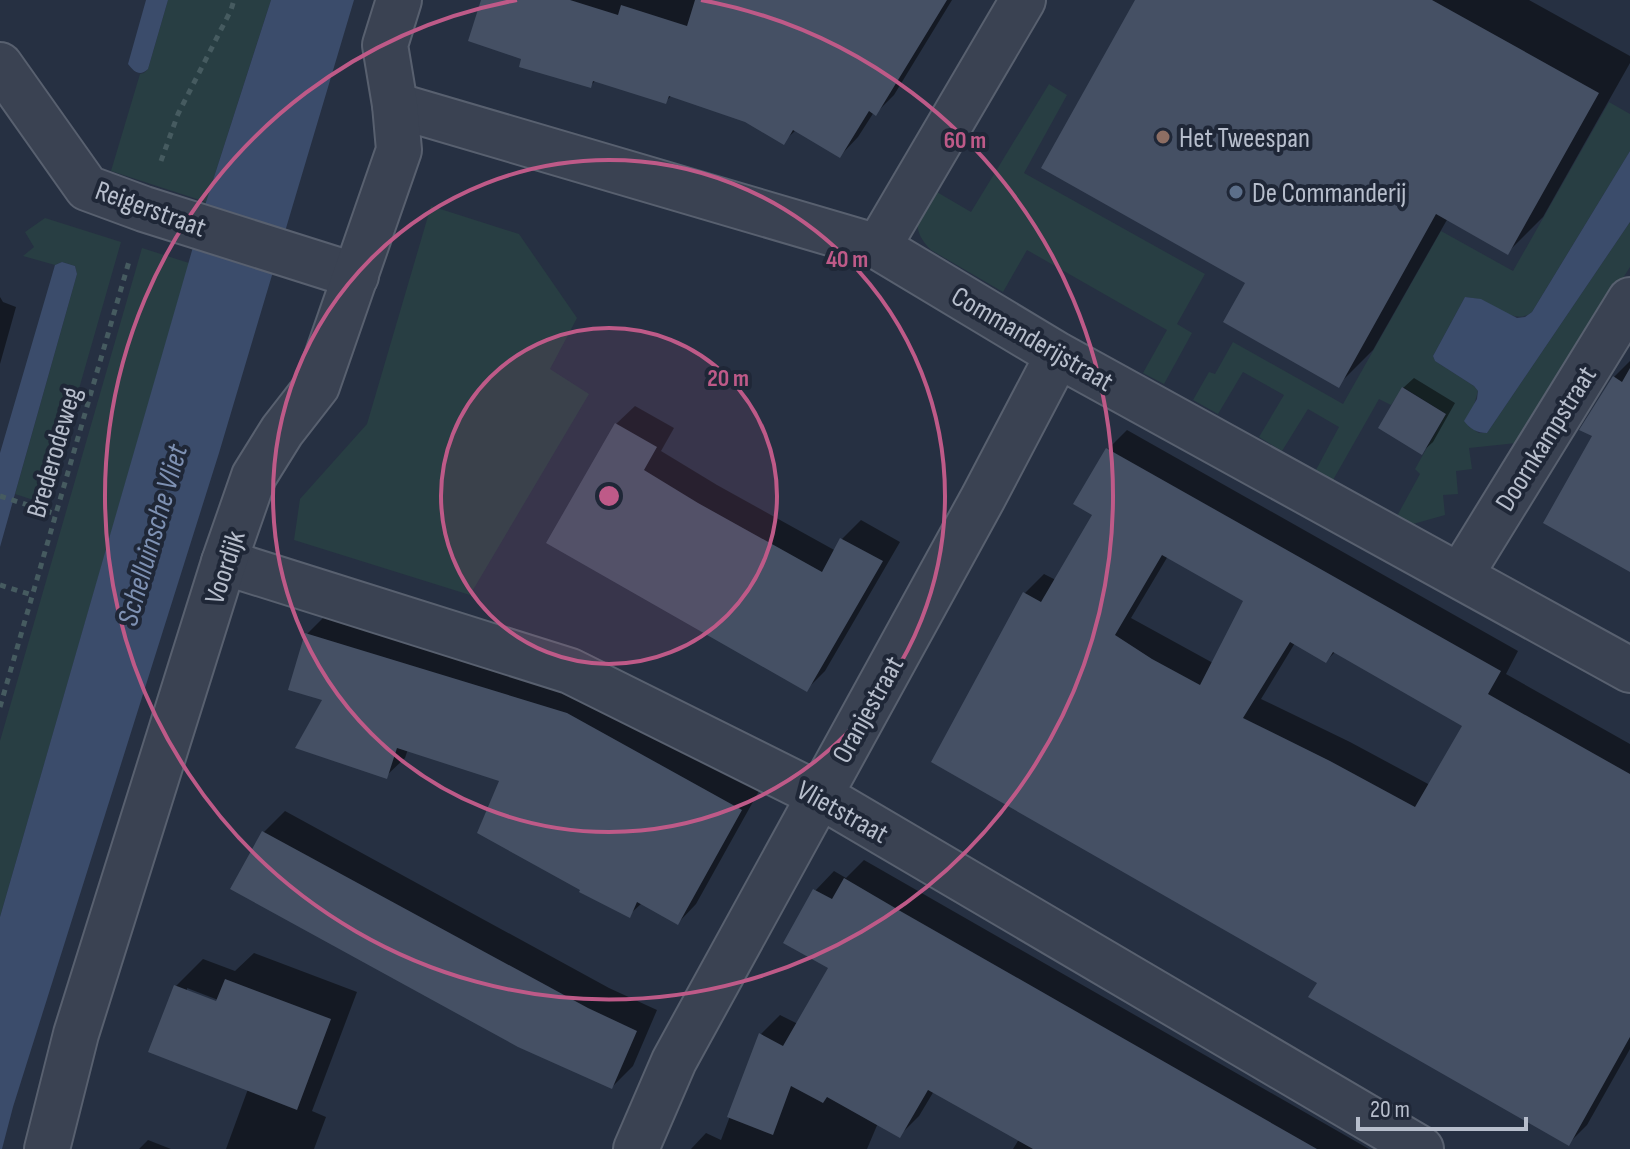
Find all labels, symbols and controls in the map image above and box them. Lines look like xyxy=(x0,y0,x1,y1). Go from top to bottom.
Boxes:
place label: Het Tweespan xyxy=(1179,122,1310,155)
text: 60 m xyxy=(944,126,986,155)
marker: Het Tweespan xyxy=(1154,128,1172,146)
street label: Reigerstraat xyxy=(91,174,210,245)
place label: De Commanderij xyxy=(1252,177,1406,210)
marker: De Commanderij xyxy=(1227,183,1245,201)
text: 40 m xyxy=(826,245,868,274)
street label: Commanderijstraat xyxy=(946,280,1119,399)
street label: Doornkampstraat xyxy=(1489,360,1604,517)
text: 20 m xyxy=(707,364,749,393)
street label: Brederodeweg xyxy=(20,383,89,522)
water label: Schelluinsche Vliet xyxy=(110,440,196,630)
centre of rings xyxy=(595,482,623,510)
street label: Voordijk xyxy=(198,526,253,608)
street label: Oranjestraat xyxy=(826,651,911,769)
street label: Vlietstraat xyxy=(791,774,894,851)
scale bar xyxy=(1358,1081,1526,1131)
text: 20 m xyxy=(1370,1095,1410,1124)

